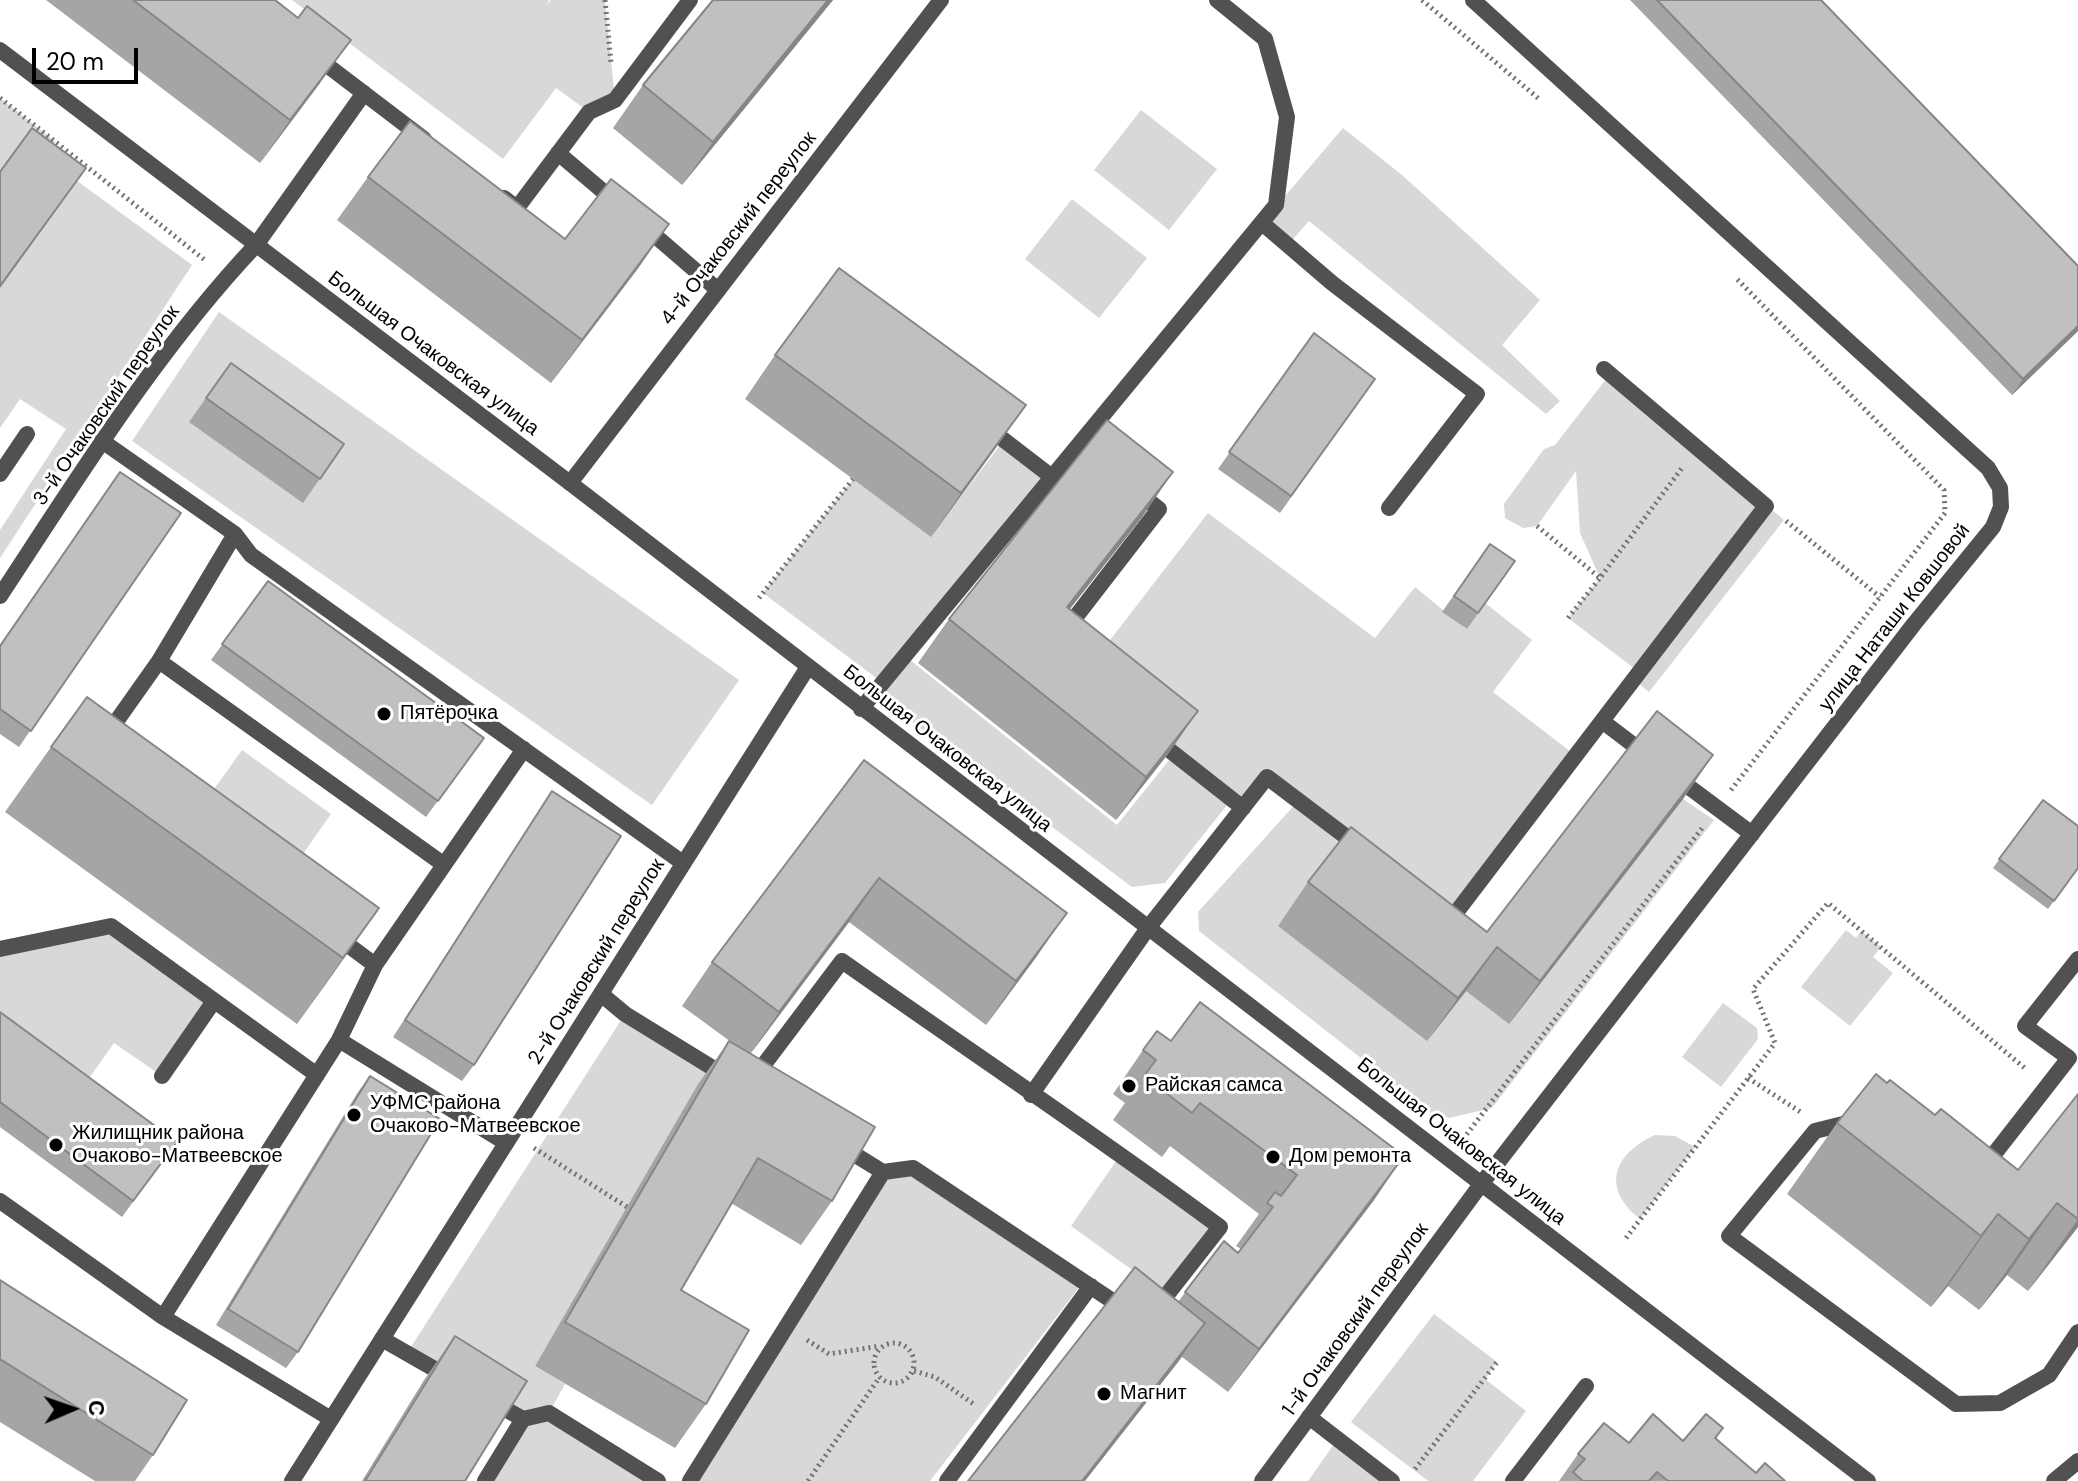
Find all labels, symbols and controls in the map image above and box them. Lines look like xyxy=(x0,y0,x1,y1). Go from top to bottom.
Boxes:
scale bar xyxy=(36,32,142,82)
text: 20 m xyxy=(46,46,104,77)
street label: 4-й Очаковский переулок xyxy=(656,128,822,330)
street label: Большая Очаковская улица xyxy=(323,267,543,441)
street label: 3-й Очаковский переулок xyxy=(29,301,185,511)
street label: улица Наташи Ковшовой xyxy=(1814,519,1976,717)
street label: Большая Очаковская улица xyxy=(838,660,1056,838)
place label: Пятёрочка xyxy=(400,702,498,726)
marker: Пятёрочка xyxy=(375,705,393,723)
street label: 2-й Очаковский переулок xyxy=(524,855,670,1069)
street label: Большая Очаковская улица xyxy=(1352,1053,1570,1231)
place label: Райская самса xyxy=(1145,1074,1282,1098)
marker: Райская самса xyxy=(1120,1077,1138,1095)
place label: УФМС района Очаково-Матвеевское xyxy=(370,1092,581,1139)
marker: УФМС района Очаково-Матвеевское xyxy=(345,1106,363,1124)
place label: Жилищник района Очаково-Матвеевское xyxy=(72,1122,283,1169)
marker: Жилищник района Очаково-Матвеевское xyxy=(47,1136,65,1154)
place label: Дом ремонта xyxy=(1289,1145,1411,1169)
marker: Дом ремонта xyxy=(1264,1148,1282,1166)
street label: 1-й Очаковский переулок xyxy=(1278,1219,1434,1421)
north arrow xyxy=(32,1369,112,1449)
place label: Магнит xyxy=(1120,1382,1187,1406)
marker: Магнит xyxy=(1095,1385,1113,1403)
text: С xyxy=(82,1400,111,1417)

